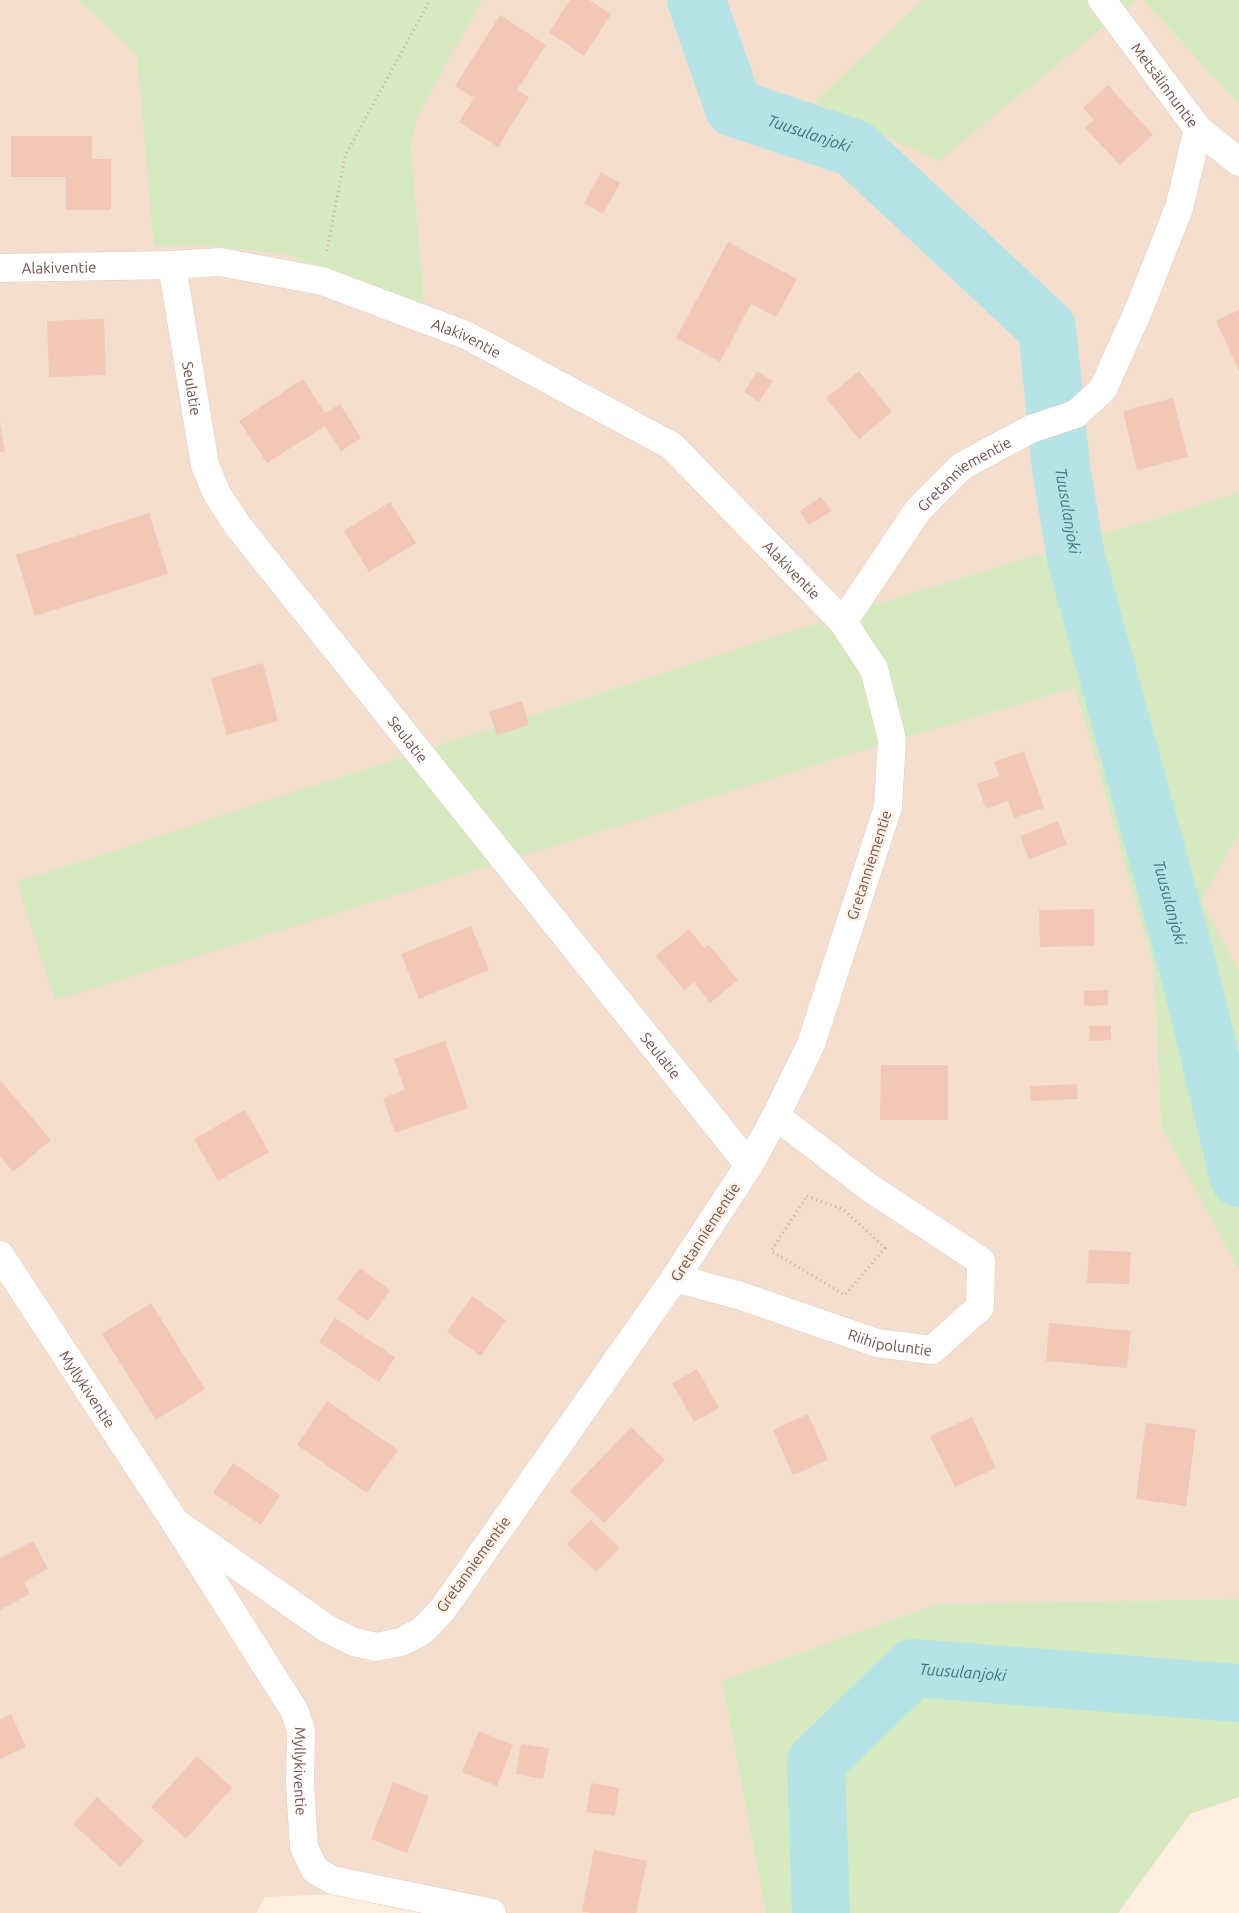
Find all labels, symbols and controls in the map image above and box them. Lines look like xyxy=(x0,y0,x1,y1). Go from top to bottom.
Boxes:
street label: Metsälinnuntie xyxy=(1128,39,1202,131)
water label: Tuusulanjoki xyxy=(765,111,855,156)
street label: Alakiventie xyxy=(22,258,96,276)
street label: Alakiventie xyxy=(429,314,504,361)
street label: Seulatie xyxy=(180,360,205,416)
street label: Gretanniementie xyxy=(913,433,1014,515)
water label: Tuusulanjoki xyxy=(1052,466,1084,556)
street label: Alakiventie xyxy=(760,537,824,602)
street label: Seulatie xyxy=(385,712,432,765)
street label: Gretanniementie xyxy=(843,808,895,922)
water label: Tuusulanjoki xyxy=(1150,858,1191,948)
street label: Seulatie xyxy=(638,1029,685,1082)
street label: Gretanniementie xyxy=(667,1180,743,1284)
street label: Riihipoluntie xyxy=(846,1325,933,1358)
street label: Myllykiventie xyxy=(56,1347,119,1431)
street label: Gretanniementie xyxy=(433,1513,513,1615)
water label: Tuusulanjoki xyxy=(919,1660,1008,1684)
street label: Myllykiventie xyxy=(291,1727,310,1816)

